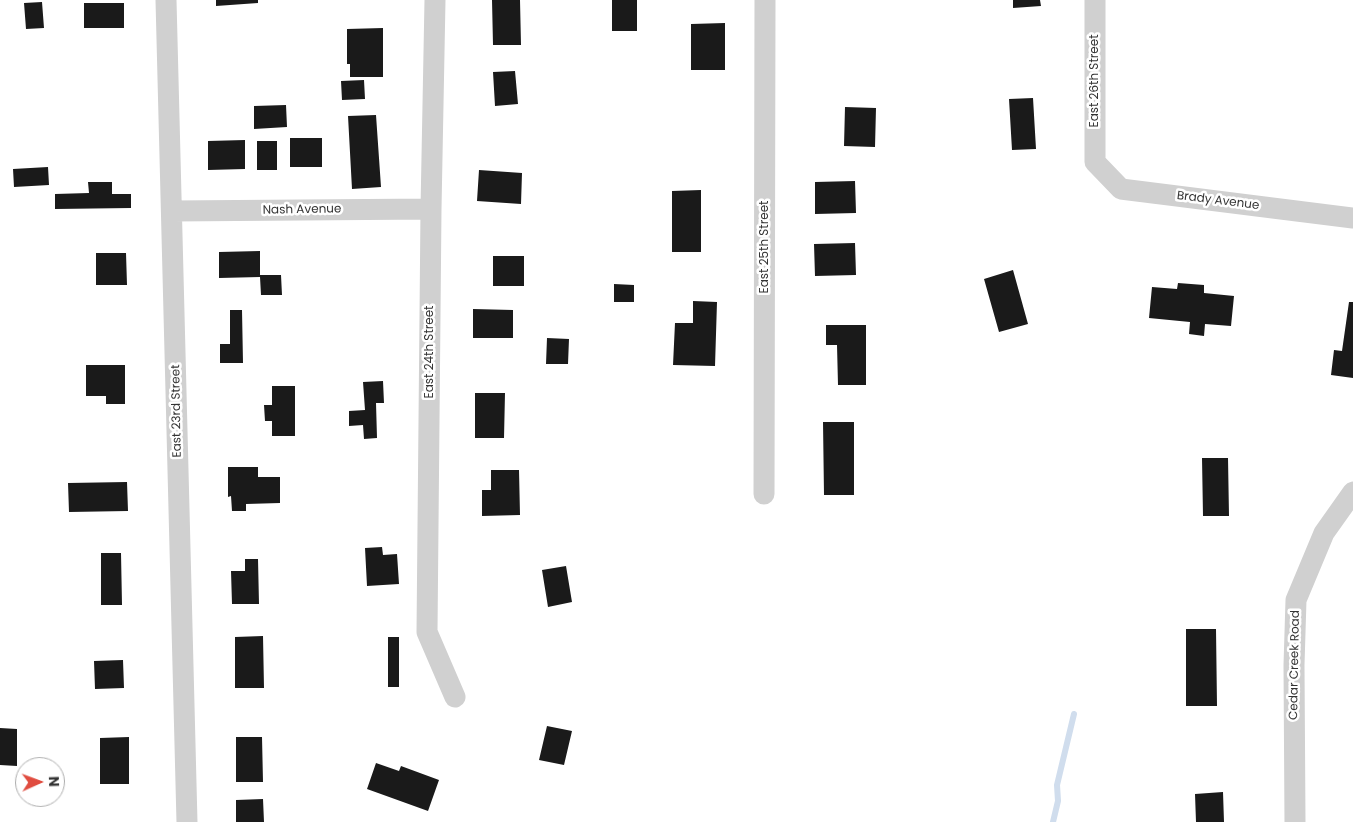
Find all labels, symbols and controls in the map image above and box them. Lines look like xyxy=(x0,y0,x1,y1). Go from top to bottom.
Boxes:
street label: East 26th Street xyxy=(1088,34,1102,128)
street label: Brady Avenue xyxy=(1176,189,1260,213)
street label: East 25th Street xyxy=(758,201,772,293)
street label: Nash Avenue xyxy=(263,202,341,218)
street label: East 24th Street xyxy=(423,306,437,398)
street label: East 23rd Street xyxy=(169,364,185,458)
street label: Cedar Creek Road xyxy=(1287,610,1303,720)
north arrow xyxy=(15,757,65,807)
text: N xyxy=(44,776,64,787)

